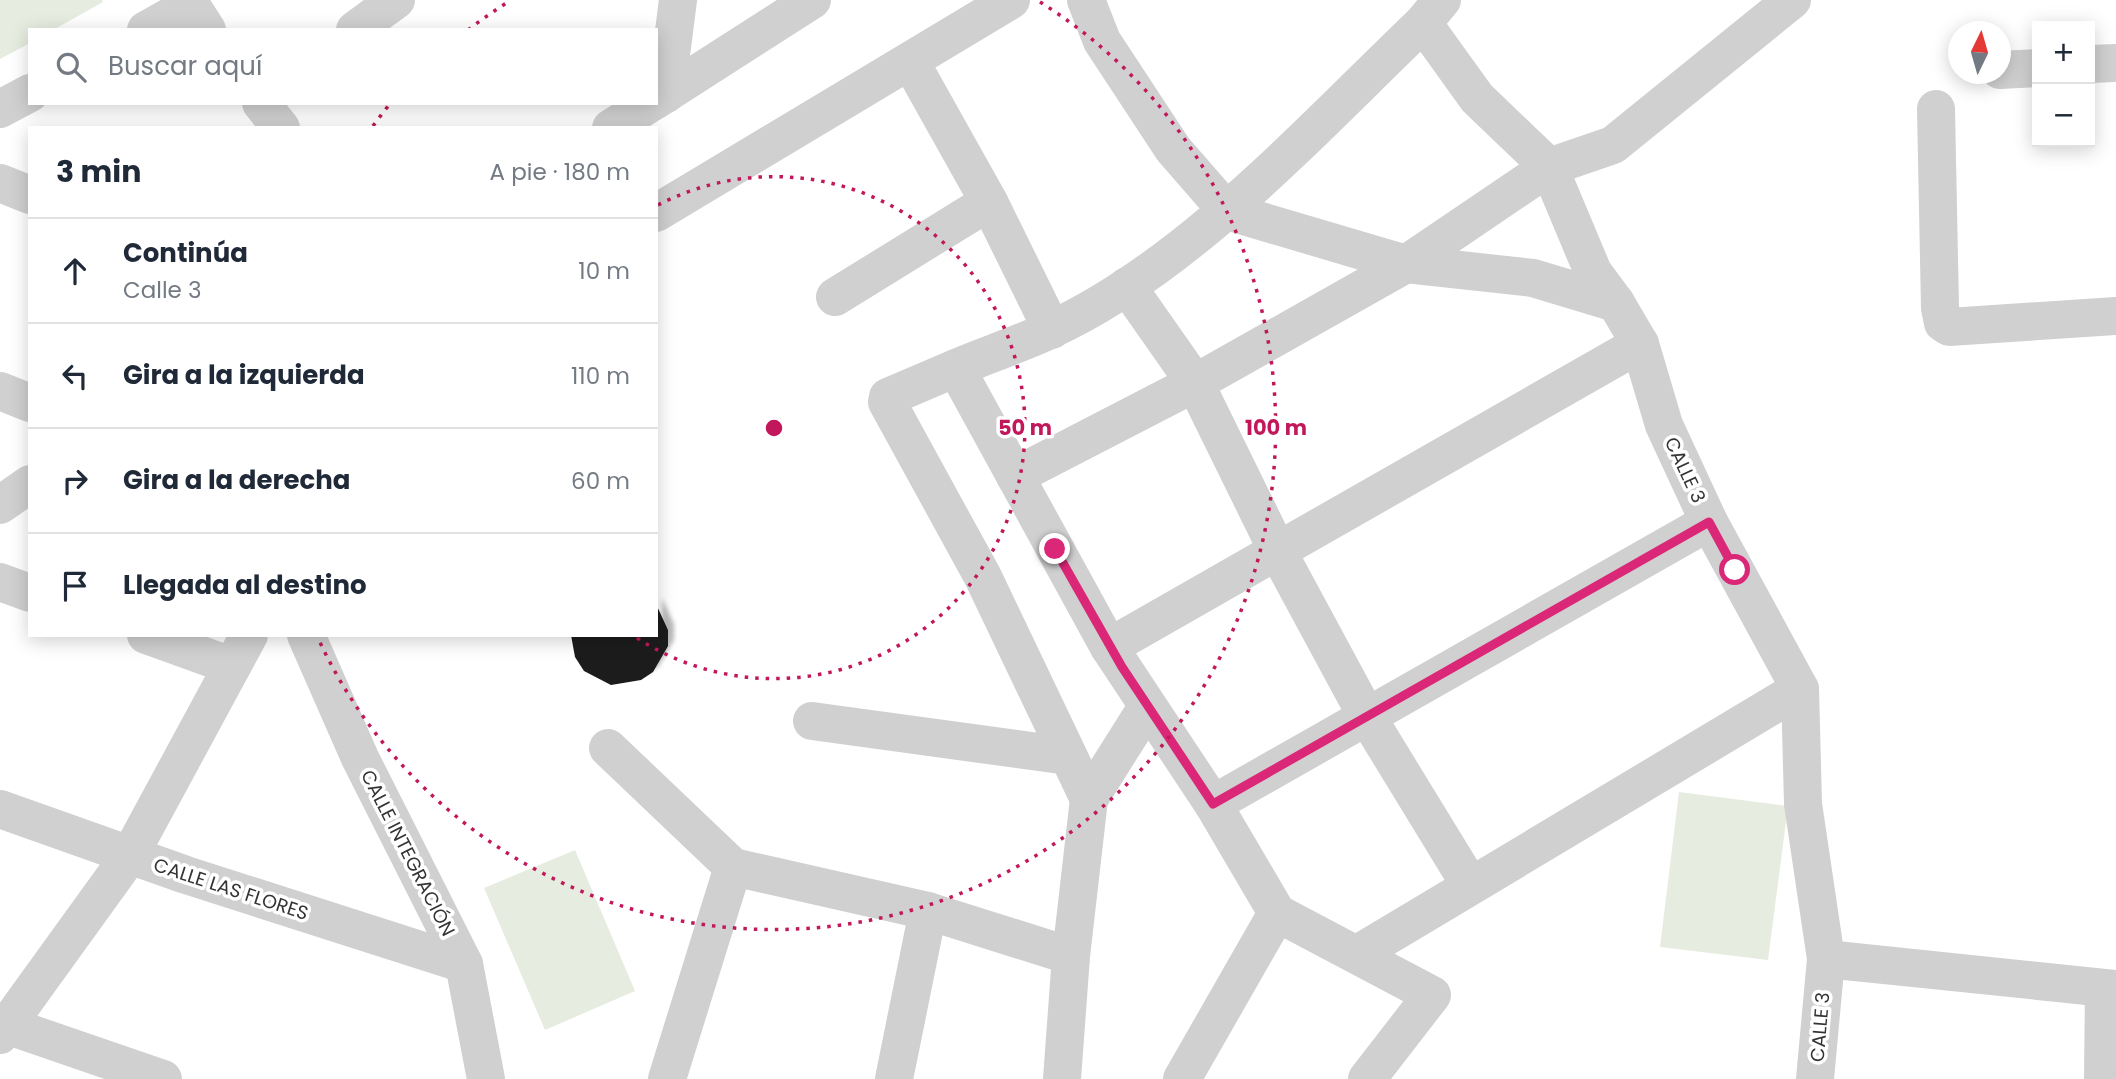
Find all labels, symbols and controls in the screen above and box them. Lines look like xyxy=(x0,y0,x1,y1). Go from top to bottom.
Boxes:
north arrow xyxy=(1948,21,2011,84)
map controls xyxy=(2032,21,2095,147)
button: + xyxy=(2032,21,2095,84)
search box xyxy=(28,28,658,105)
icon: search xyxy=(52,48,90,86)
text: Buscar aquí xyxy=(108,48,262,84)
button: − xyxy=(2032,84,2095,147)
text: 3 min xyxy=(56,150,141,193)
text: A pie · 180 m xyxy=(490,156,630,188)
text: Continúa xyxy=(123,235,248,271)
icon: ahead xyxy=(56,252,94,290)
text: 10 m xyxy=(578,255,630,287)
text: Calle 3 xyxy=(123,274,202,306)
icon: left xyxy=(56,357,94,395)
text: Gira a la izquierda xyxy=(123,357,365,393)
text: 110 m xyxy=(571,360,630,392)
text: 50 m xyxy=(998,413,1052,442)
text: 100 m xyxy=(1245,413,1307,442)
centre of rings xyxy=(762,416,786,440)
street label: CALLE 3 xyxy=(1658,433,1712,507)
icon: right xyxy=(56,462,94,500)
text: Gira a la derecha xyxy=(123,462,351,498)
text: 60 m xyxy=(571,465,630,497)
route end xyxy=(1039,533,1070,564)
route start xyxy=(1719,554,1750,585)
icon: arrive xyxy=(56,567,94,605)
text: Llegada al destino xyxy=(123,567,367,603)
street label: CALLE INTEGRACIÓN xyxy=(354,765,462,941)
street label: CALLE LAS FLORES xyxy=(150,851,312,927)
street label: CALLE 3 xyxy=(1804,991,1836,1063)

